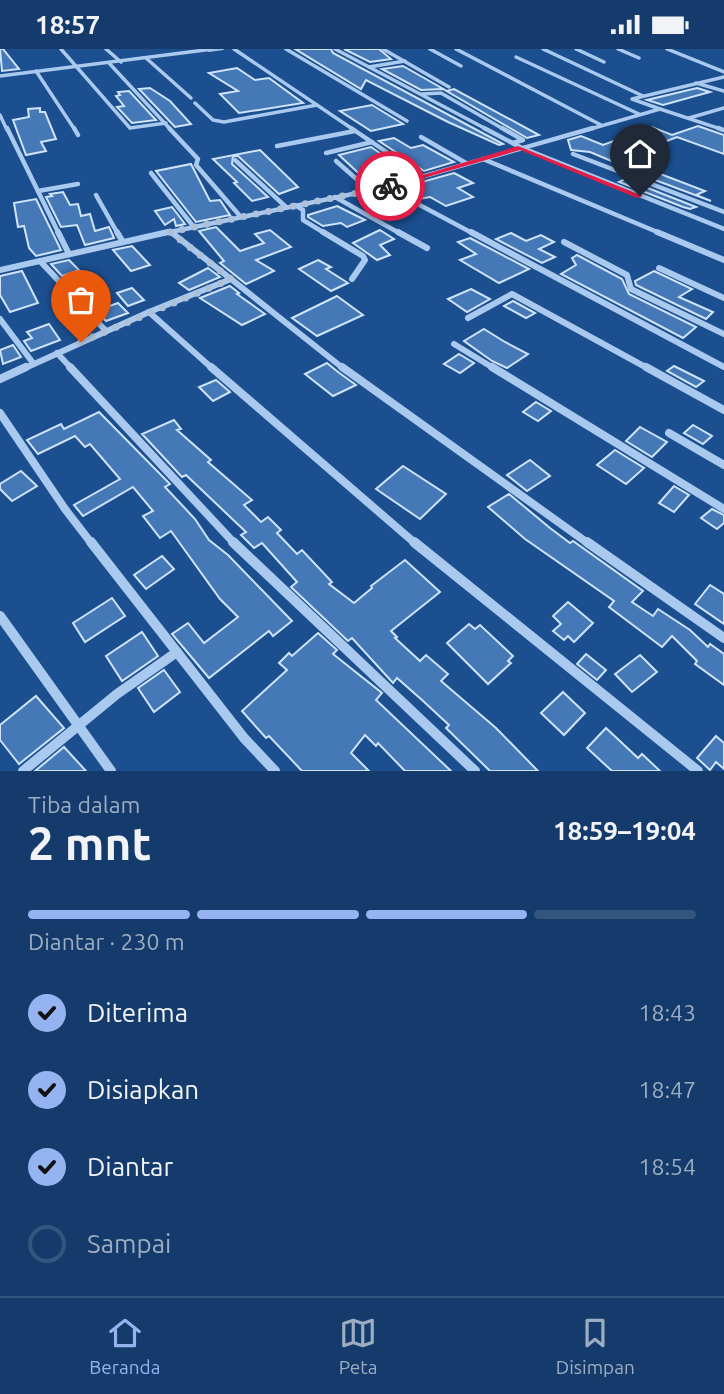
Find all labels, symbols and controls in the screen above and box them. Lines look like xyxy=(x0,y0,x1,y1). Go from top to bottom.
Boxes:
text: 18:57 xyxy=(35,10,100,39)
pin xyxy=(610,124,670,196)
icon: home xyxy=(621,135,659,173)
courier xyxy=(355,151,425,221)
icon: bike xyxy=(371,167,409,205)
pin xyxy=(51,270,111,342)
icon: bag xyxy=(62,281,100,319)
text: Tiba dalam xyxy=(28,792,140,817)
text: 18:59–19:04 xyxy=(553,816,696,845)
text: 2 mnt xyxy=(28,817,151,869)
text: Diantar · 230 m xyxy=(28,929,185,954)
icon: check xyxy=(28,994,66,1032)
text: Diterima xyxy=(87,998,188,1027)
text: 18:43 xyxy=(638,1000,696,1025)
icon: check xyxy=(28,1071,66,1109)
text: Disiapkan xyxy=(87,1075,199,1104)
text: 18:47 xyxy=(638,1077,696,1102)
icon: check xyxy=(28,1148,66,1186)
text: Diantar xyxy=(87,1152,173,1181)
text: 18:54 xyxy=(638,1154,696,1179)
text: Sampai xyxy=(87,1229,171,1258)
tab: Beranda xyxy=(89,1314,160,1378)
tab: Peta xyxy=(339,1314,377,1378)
tab: Disimpan xyxy=(556,1314,635,1378)

